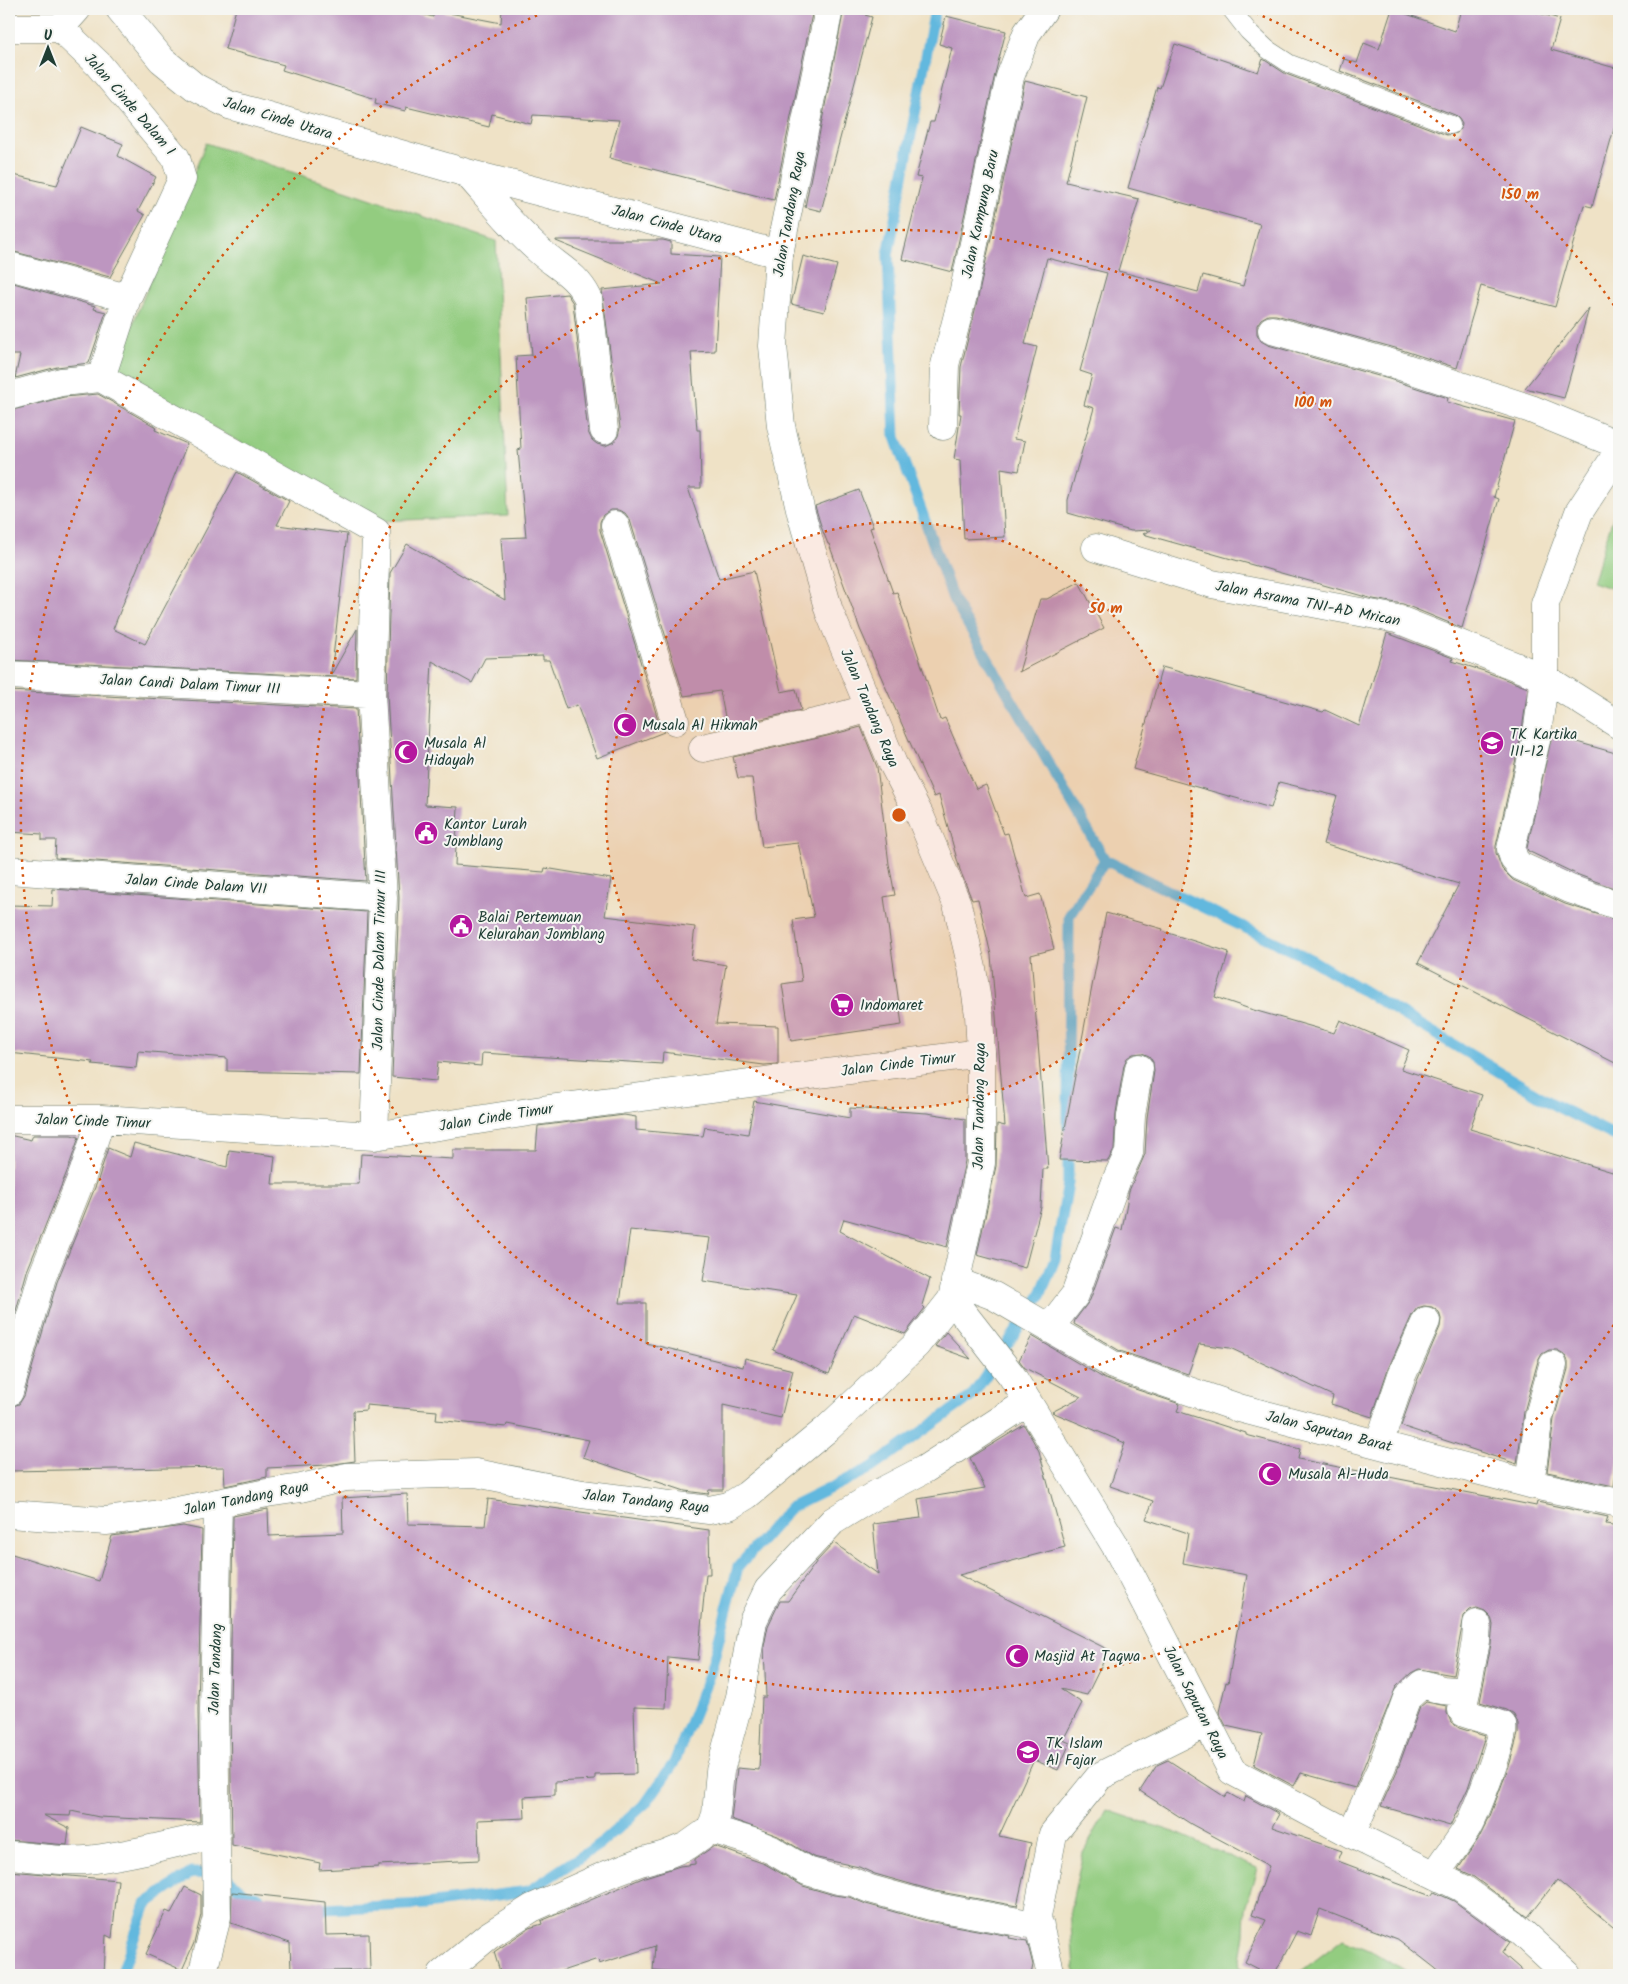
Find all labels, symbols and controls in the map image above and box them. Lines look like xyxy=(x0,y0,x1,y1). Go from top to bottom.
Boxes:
north arrow xyxy=(22,22,72,72)
text: U xyxy=(44,25,53,47)
street label: Jalan Cinde Dalam I xyxy=(78,48,181,162)
street label: Jalan Cinde Utara xyxy=(220,91,335,147)
street label: Jalan Kampung Baru xyxy=(956,148,1006,281)
street label: Jalan Tandang Raya xyxy=(767,149,813,279)
text: 150 m xyxy=(1501,183,1539,207)
street label: Jalan Cinde Utara xyxy=(609,199,725,251)
text: 100 m xyxy=(1294,391,1332,415)
street label: Jalan Asrama TNI-AD Mrican xyxy=(1213,574,1402,634)
text: 50 m xyxy=(1088,597,1123,621)
street label: Jalan Tandang Raya xyxy=(833,645,905,772)
street label: Jalan Candi Dalam Timur III xyxy=(99,668,281,702)
mosque icon: Musala Al Hikmah xyxy=(612,712,638,738)
place label: Musala Al Hikmah xyxy=(642,714,758,738)
place label: TK Kartika III-12 xyxy=(1510,723,1577,764)
school or university icon: TK Kartika III-12 xyxy=(1479,730,1505,756)
place label: Musala Al Hidayah xyxy=(424,732,486,773)
mosque icon: Musala Al Hidayah xyxy=(393,739,419,765)
centre of rings xyxy=(890,806,908,824)
place label: Kantor Lurah Jomblang xyxy=(444,813,527,854)
public building icon: Kantor Lurah Jomblang xyxy=(413,820,439,846)
street label: Jalan Cinde Dalam VII xyxy=(124,868,268,902)
street label: Jalan Cinde Dalam Timur III xyxy=(366,869,394,1051)
place label: Balai Pertemuan Kelurahan Jomblang xyxy=(478,906,605,947)
public building icon: Balai Pertemuan Kelurahan Jomblang xyxy=(448,913,474,939)
supermarket icon: Indomaret xyxy=(829,992,855,1018)
place label: Indomaret xyxy=(860,994,924,1018)
street label: Jalan Tandang Raya xyxy=(967,1042,993,1170)
street label: Jalan Cinde Timur xyxy=(839,1046,958,1084)
street label: Jalan Cinde Timur xyxy=(437,1097,556,1139)
street label: Jalan Cinde Timur xyxy=(35,1108,152,1136)
street label: Jalan Saputan Barat xyxy=(1263,1405,1395,1459)
mosque icon: Musala Al-Huda xyxy=(1257,1461,1283,1487)
place label: Musala Al-Huda xyxy=(1288,1463,1389,1487)
street label: Jalan Tandang Raya xyxy=(181,1475,311,1523)
street label: Jalan Tandang Raya xyxy=(581,1483,710,1521)
street label: Jalan Tandang xyxy=(202,1623,230,1715)
street label: Jalan Saputan Raya xyxy=(1156,1641,1234,1764)
mosque icon: Masjid At Taqwa xyxy=(1004,1643,1030,1669)
place label: Masjid At Taqwa xyxy=(1034,1645,1140,1669)
place label: TK Islam Al Fajar xyxy=(1046,1732,1103,1773)
school or university icon: TK Islam Al Fajar xyxy=(1015,1739,1041,1765)

